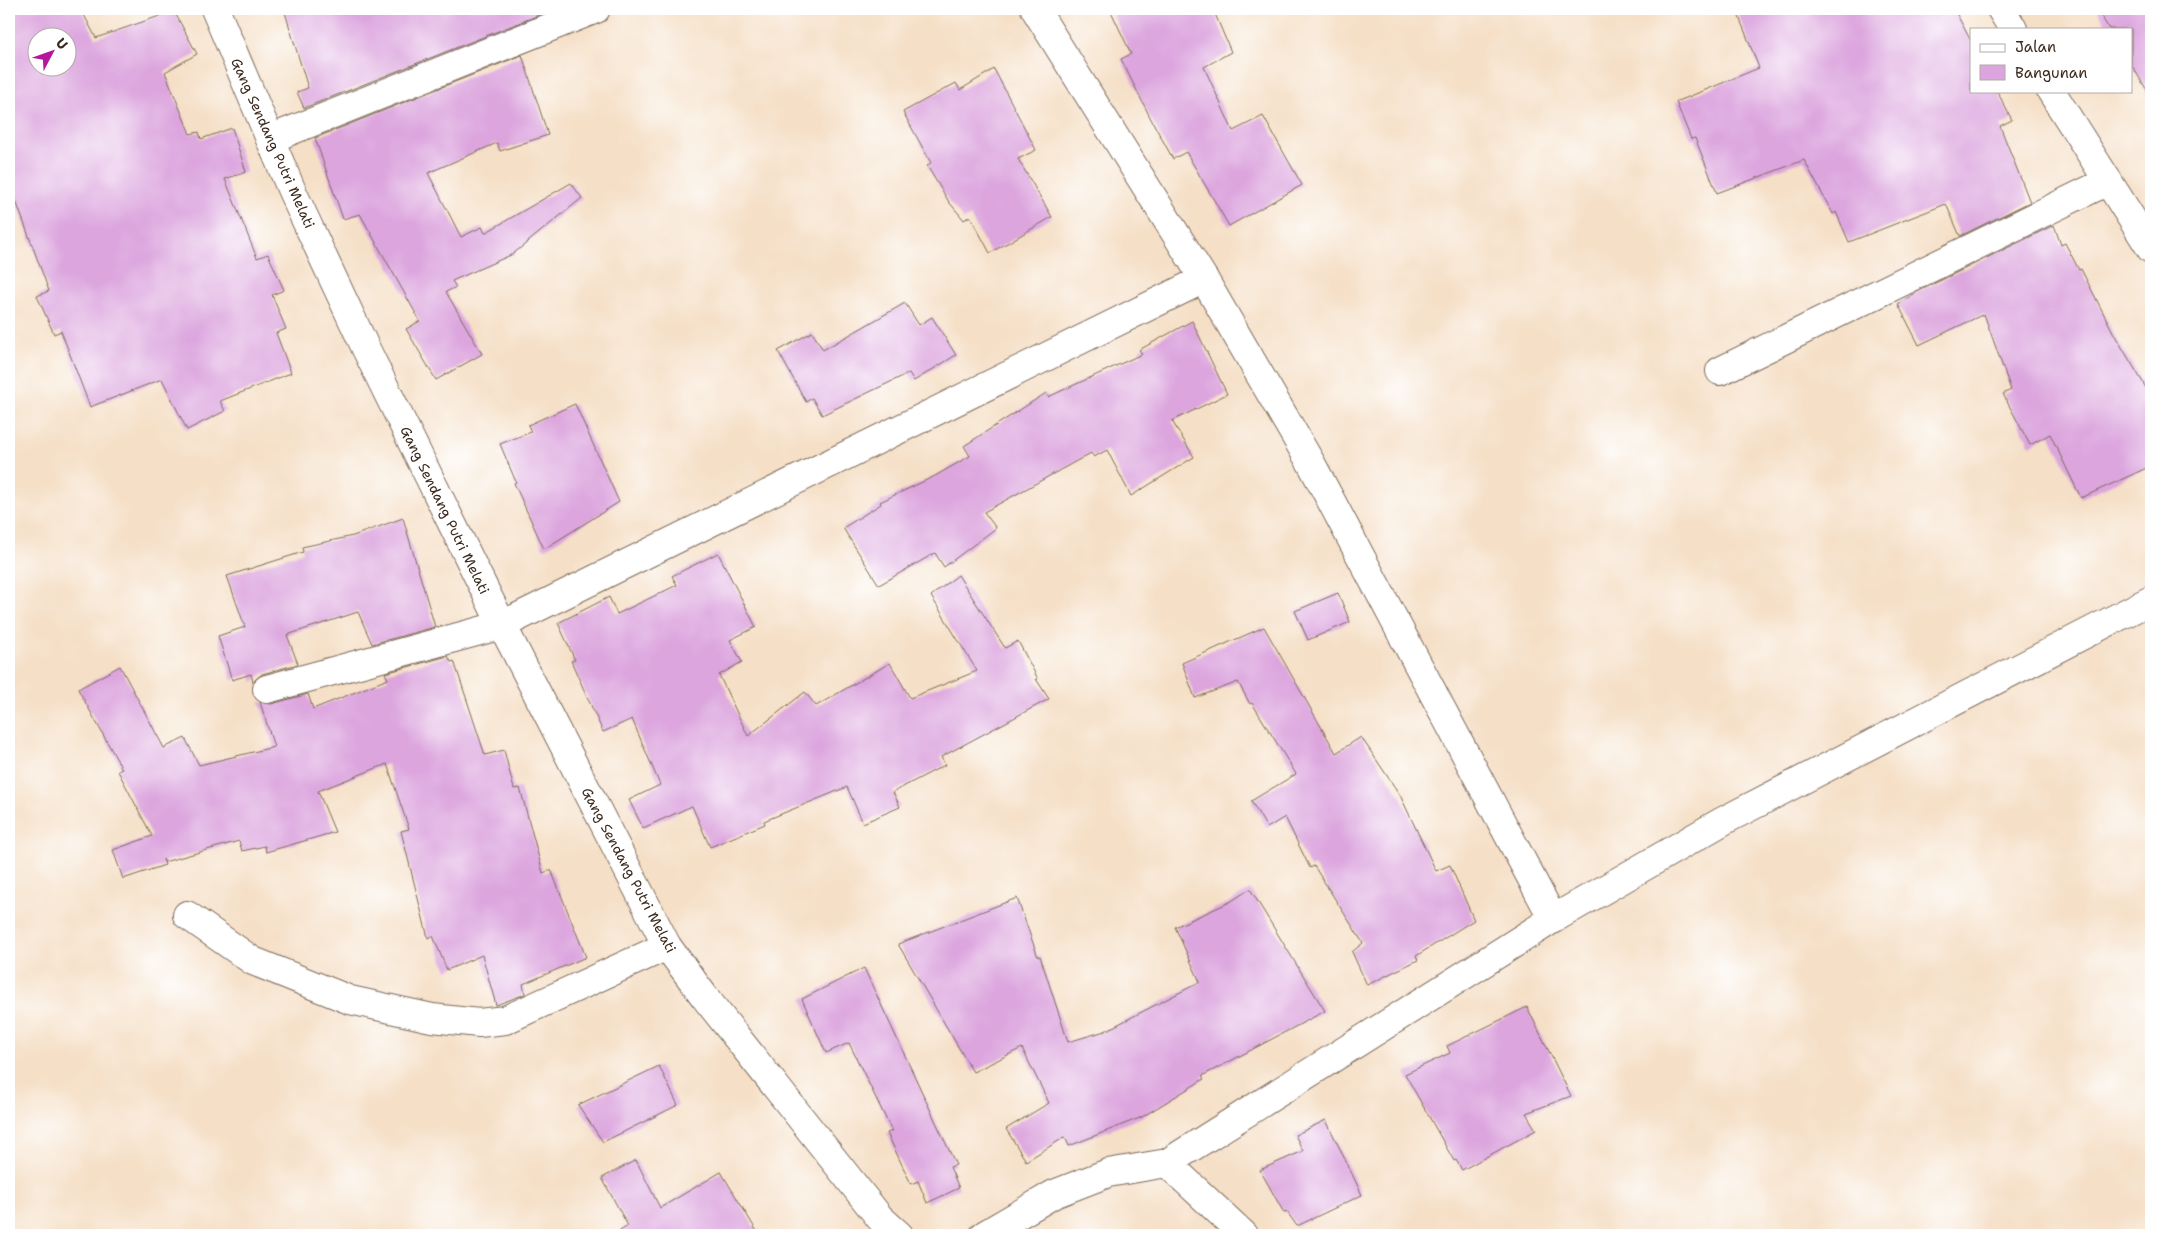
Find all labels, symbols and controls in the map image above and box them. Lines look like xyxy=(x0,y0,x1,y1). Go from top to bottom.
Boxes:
north arrow xyxy=(28,28,78,78)
legend xyxy=(1970,28,2132,92)
text: U xyxy=(52,34,72,53)
text: Jalan xyxy=(2015,37,2056,57)
street label: Gang Sendang Putri Melati xyxy=(227,55,319,231)
text: Bangunan xyxy=(2015,63,2087,83)
street label: Gang Sendang Putri Melati xyxy=(396,423,494,597)
street label: Gang Sendang Putri Melati xyxy=(578,784,680,956)

